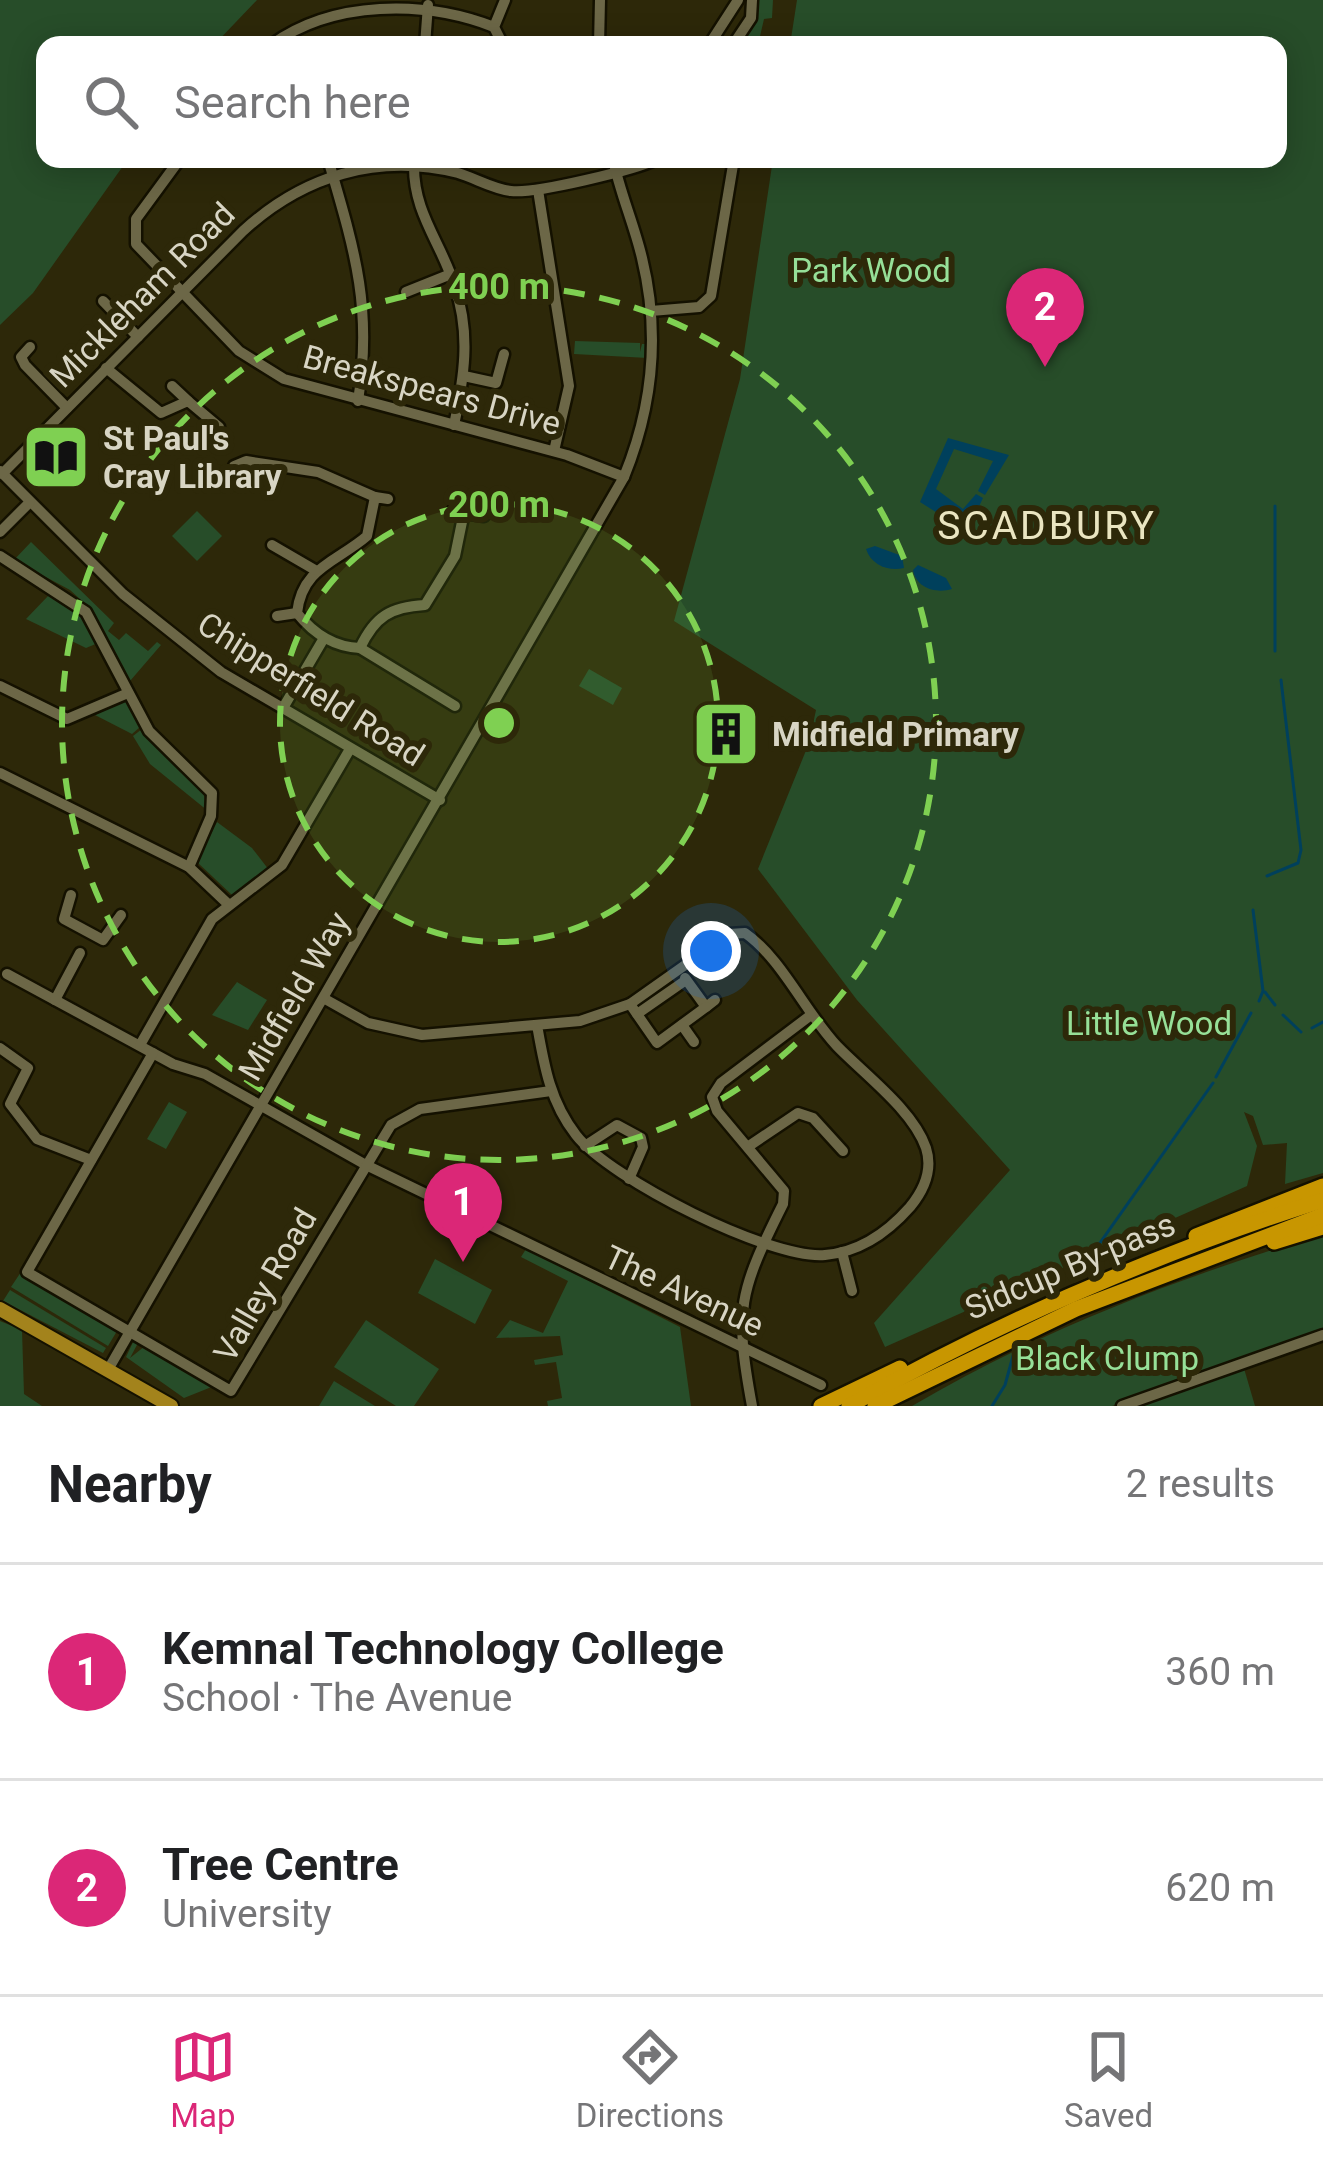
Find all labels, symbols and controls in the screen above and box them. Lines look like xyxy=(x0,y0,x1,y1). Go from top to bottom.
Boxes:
search box xyxy=(36,36,1287,168)
icon: search xyxy=(78,69,144,135)
text: Search here xyxy=(174,76,411,129)
street label: Mickleham Road xyxy=(41,194,243,396)
park label: Park Wood xyxy=(791,251,951,290)
text: 400 m xyxy=(448,266,550,308)
pin: 2 xyxy=(1006,268,1084,367)
street label: Breakspears Drive xyxy=(299,337,565,443)
place label: St Paul's Cray Library xyxy=(103,419,282,496)
library icon: St Paul's Cray Library xyxy=(21,422,91,492)
text: 200 m xyxy=(448,484,550,526)
district label: SCADBURY xyxy=(937,503,1157,549)
street label: Chipperfield Road xyxy=(191,604,431,774)
building icon: Midfield Primary xyxy=(691,699,761,769)
centre of rings xyxy=(478,702,520,744)
place label: Midfield Primary xyxy=(772,715,1019,754)
street label: Midfield Way xyxy=(230,904,358,1087)
your location xyxy=(681,921,741,981)
park label: Little Wood xyxy=(1066,1004,1232,1043)
pin: 1 xyxy=(424,1163,502,1262)
street label: Valley Road xyxy=(205,1201,325,1369)
street label: Sidcup By-pass xyxy=(959,1204,1181,1328)
street label: The Avenue xyxy=(598,1237,770,1345)
park label: Black Clump xyxy=(1015,1339,1199,1378)
text: Nearby xyxy=(48,1455,212,1514)
text: 2 results xyxy=(1126,1461,1275,1507)
text: Kemnal Technology College xyxy=(162,1622,724,1675)
text: 1 xyxy=(76,1649,98,1695)
text: 360 m xyxy=(1165,1649,1275,1695)
text: School · The Avenue xyxy=(162,1675,512,1721)
text: Tree Centre xyxy=(162,1838,399,1891)
text: 2 xyxy=(76,1865,98,1911)
text: 620 m xyxy=(1165,1865,1275,1911)
text: University xyxy=(162,1891,332,1937)
tab: Map xyxy=(170,2024,236,2135)
tab: Directions xyxy=(576,2024,724,2135)
tab: Saved xyxy=(1064,2024,1153,2135)

